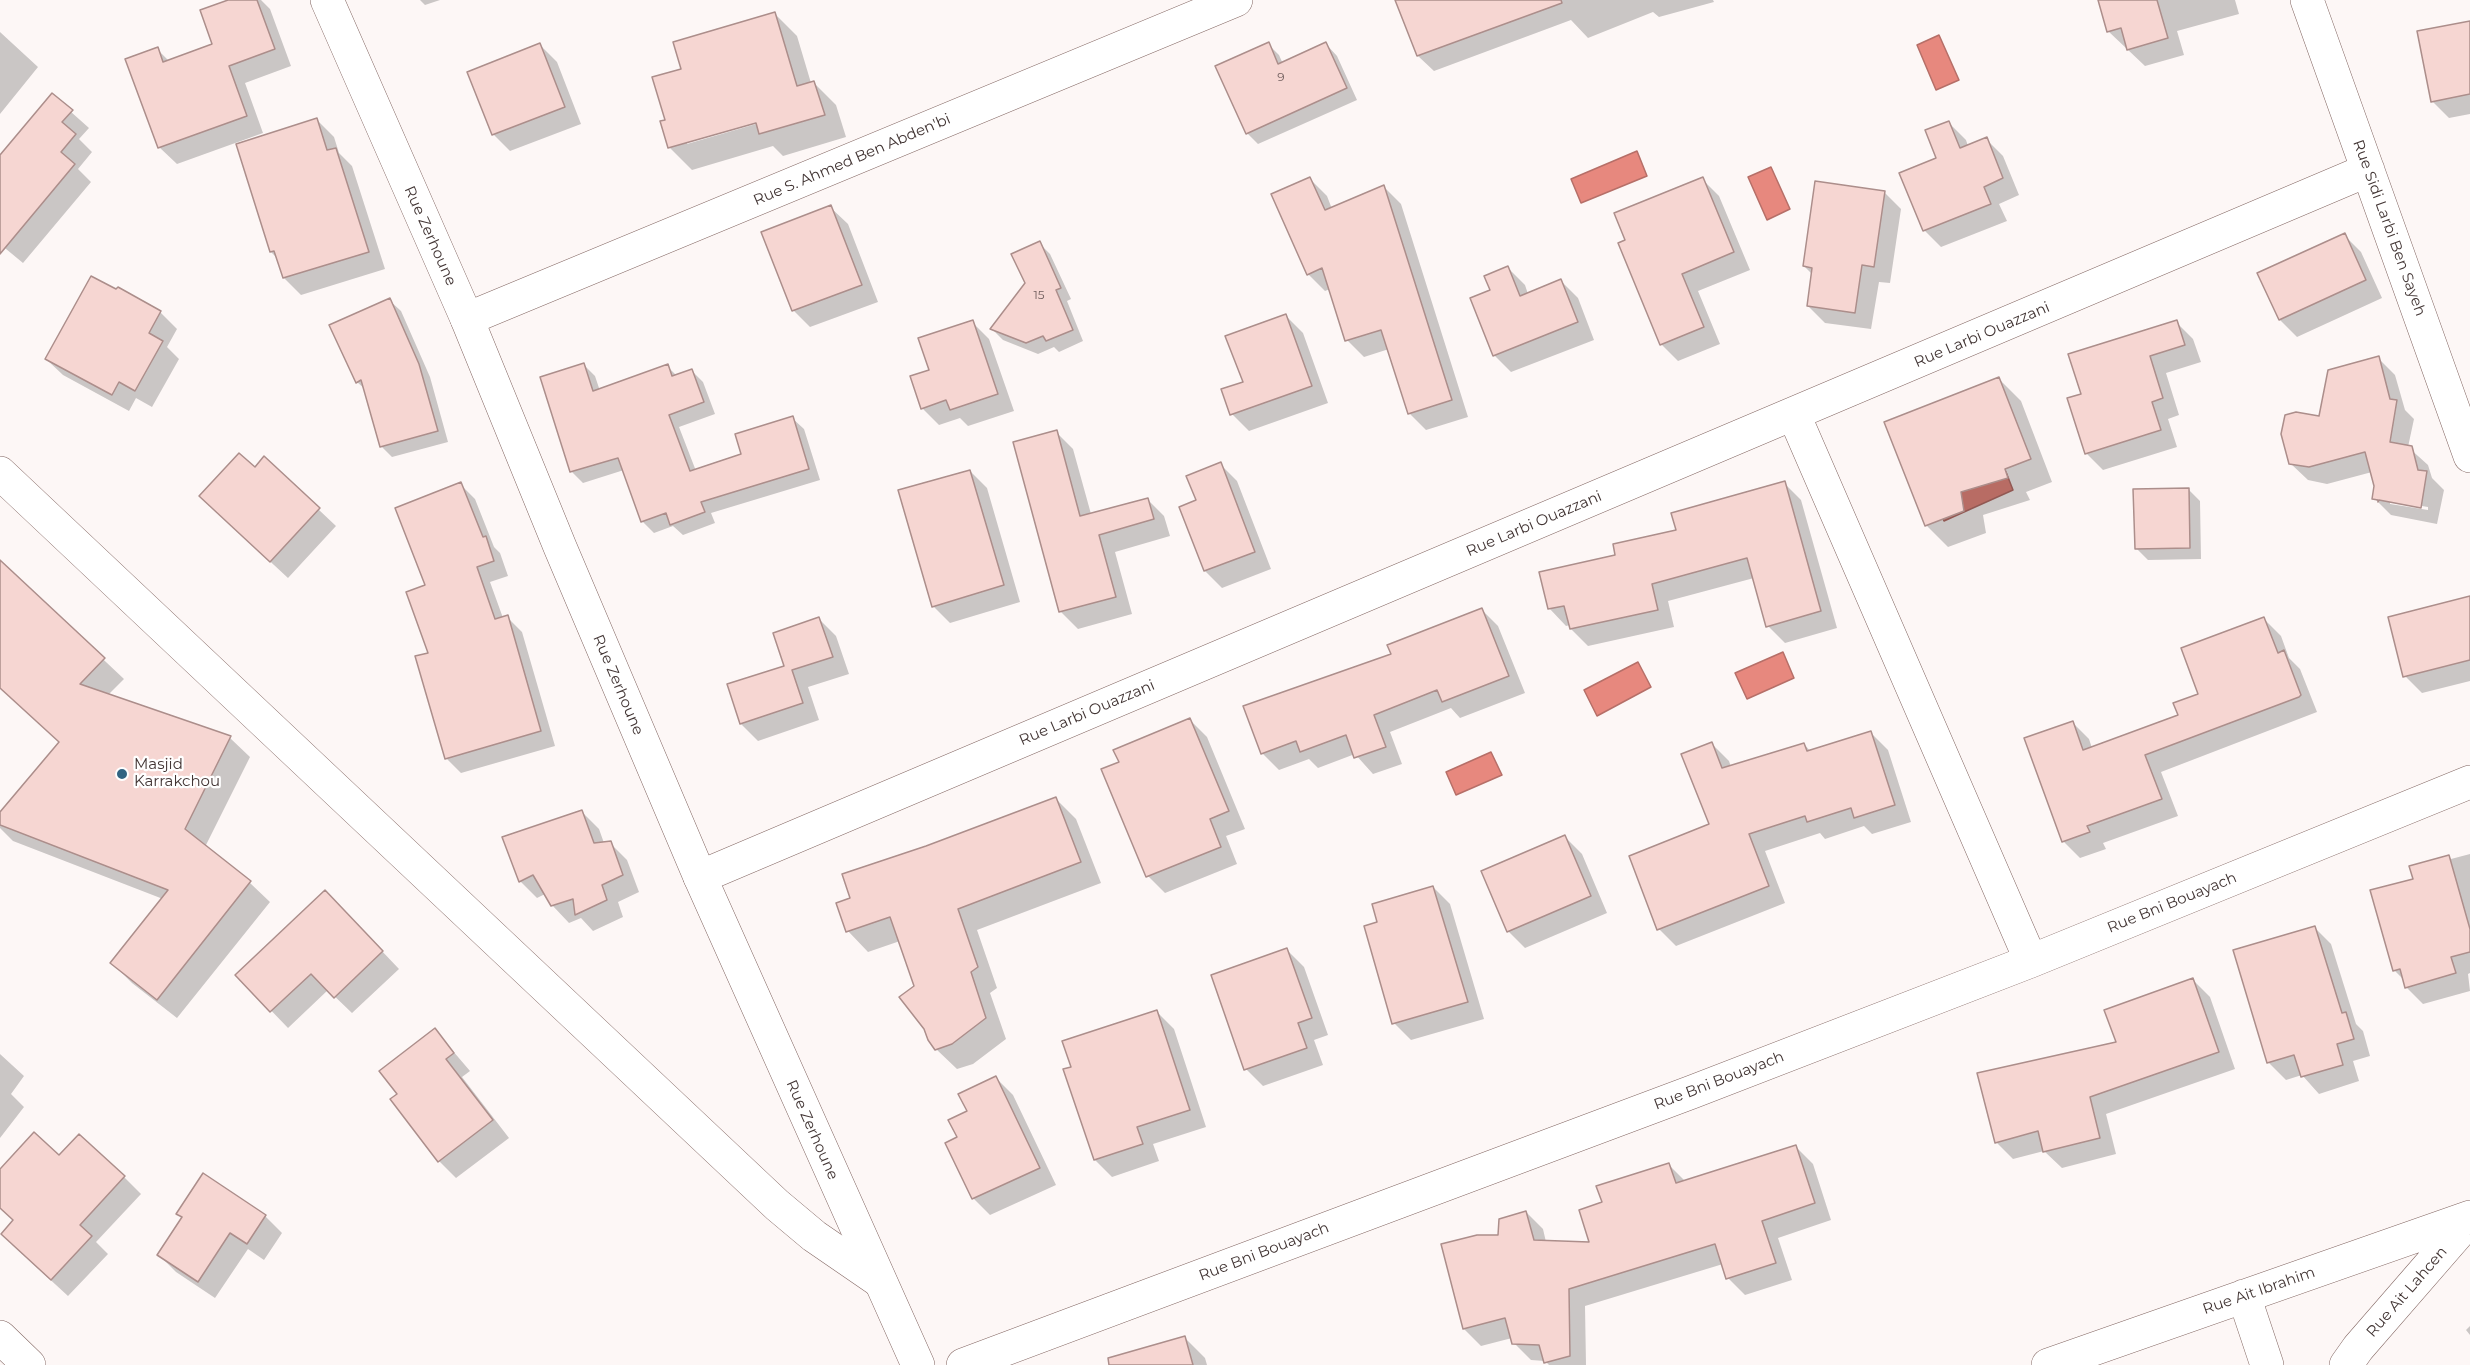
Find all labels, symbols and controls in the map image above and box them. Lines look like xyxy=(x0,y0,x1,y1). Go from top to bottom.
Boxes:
house number: 9 xyxy=(1277,70,1285,84)
street label: Rue S. Ahmed Ben Abden'bi xyxy=(751,110,953,210)
street label: Rue Sidi Larbi Ben Sayeh xyxy=(2349,137,2429,319)
street label: Rue Zerhoune xyxy=(400,183,460,289)
house number: 15 xyxy=(1033,288,1045,302)
street label: Rue Larbi Ouazzani xyxy=(1912,298,2052,372)
street label: Rue Larbi Ouazzani xyxy=(1464,487,1604,561)
street label: Rue Zerhoune xyxy=(589,632,647,738)
street label: Rue Larbi Ouazzani xyxy=(1017,676,1157,750)
place label: Masjid Karrakchou xyxy=(134,756,220,791)
marker: Masjid Karrakchou xyxy=(115,767,129,781)
street label: Rue Bni Bouayach xyxy=(2105,869,2239,937)
street label: Rue Bni Bouayach xyxy=(1651,1048,1787,1114)
street label: Rue Zerhoune xyxy=(782,1077,842,1183)
street label: Rue Bni Bouayach xyxy=(1196,1219,1332,1285)
street label: Rue Ait Lahcen xyxy=(2363,1243,2451,1341)
street label: Rue Ait Ibrahim xyxy=(2200,1263,2318,1319)

